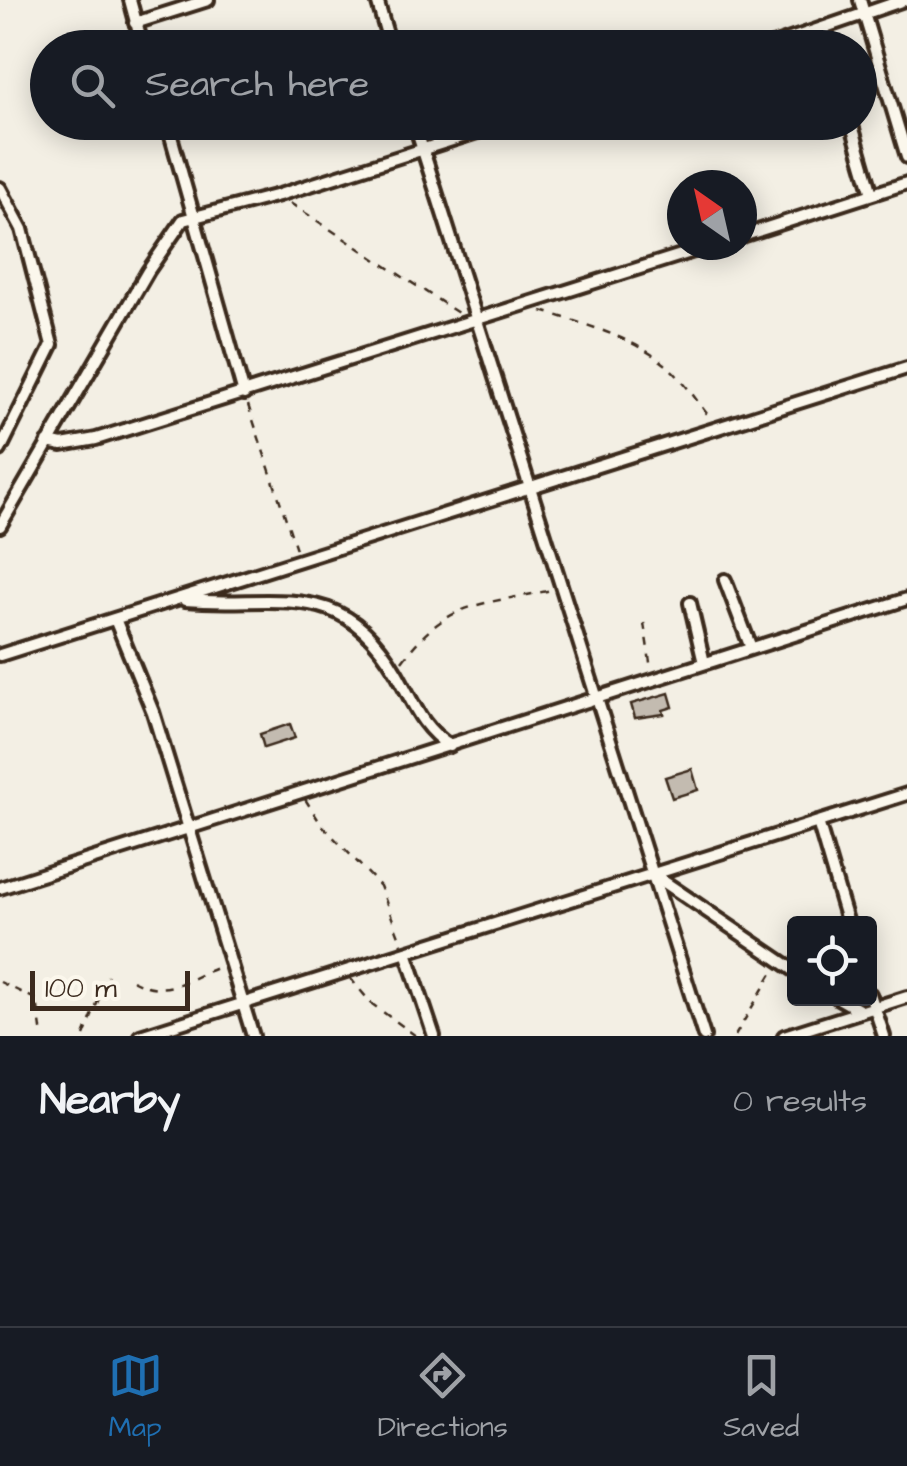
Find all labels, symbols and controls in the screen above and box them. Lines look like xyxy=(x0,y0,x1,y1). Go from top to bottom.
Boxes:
search box xyxy=(30,30,877,140)
icon: search xyxy=(65,58,120,113)
text: Search here xyxy=(145,59,369,111)
north arrow xyxy=(667,170,757,260)
map controls xyxy=(787,916,877,1006)
button: locate xyxy=(787,916,877,1006)
scale bar xyxy=(30,966,190,1010)
text: 100 m xyxy=(45,969,117,1008)
text: Nearby xyxy=(40,1072,180,1130)
text: 0 results xyxy=(733,1079,867,1124)
tab: Map xyxy=(108,1348,163,1447)
tab: Directions xyxy=(378,1348,508,1447)
tab: Saved xyxy=(723,1348,799,1447)

